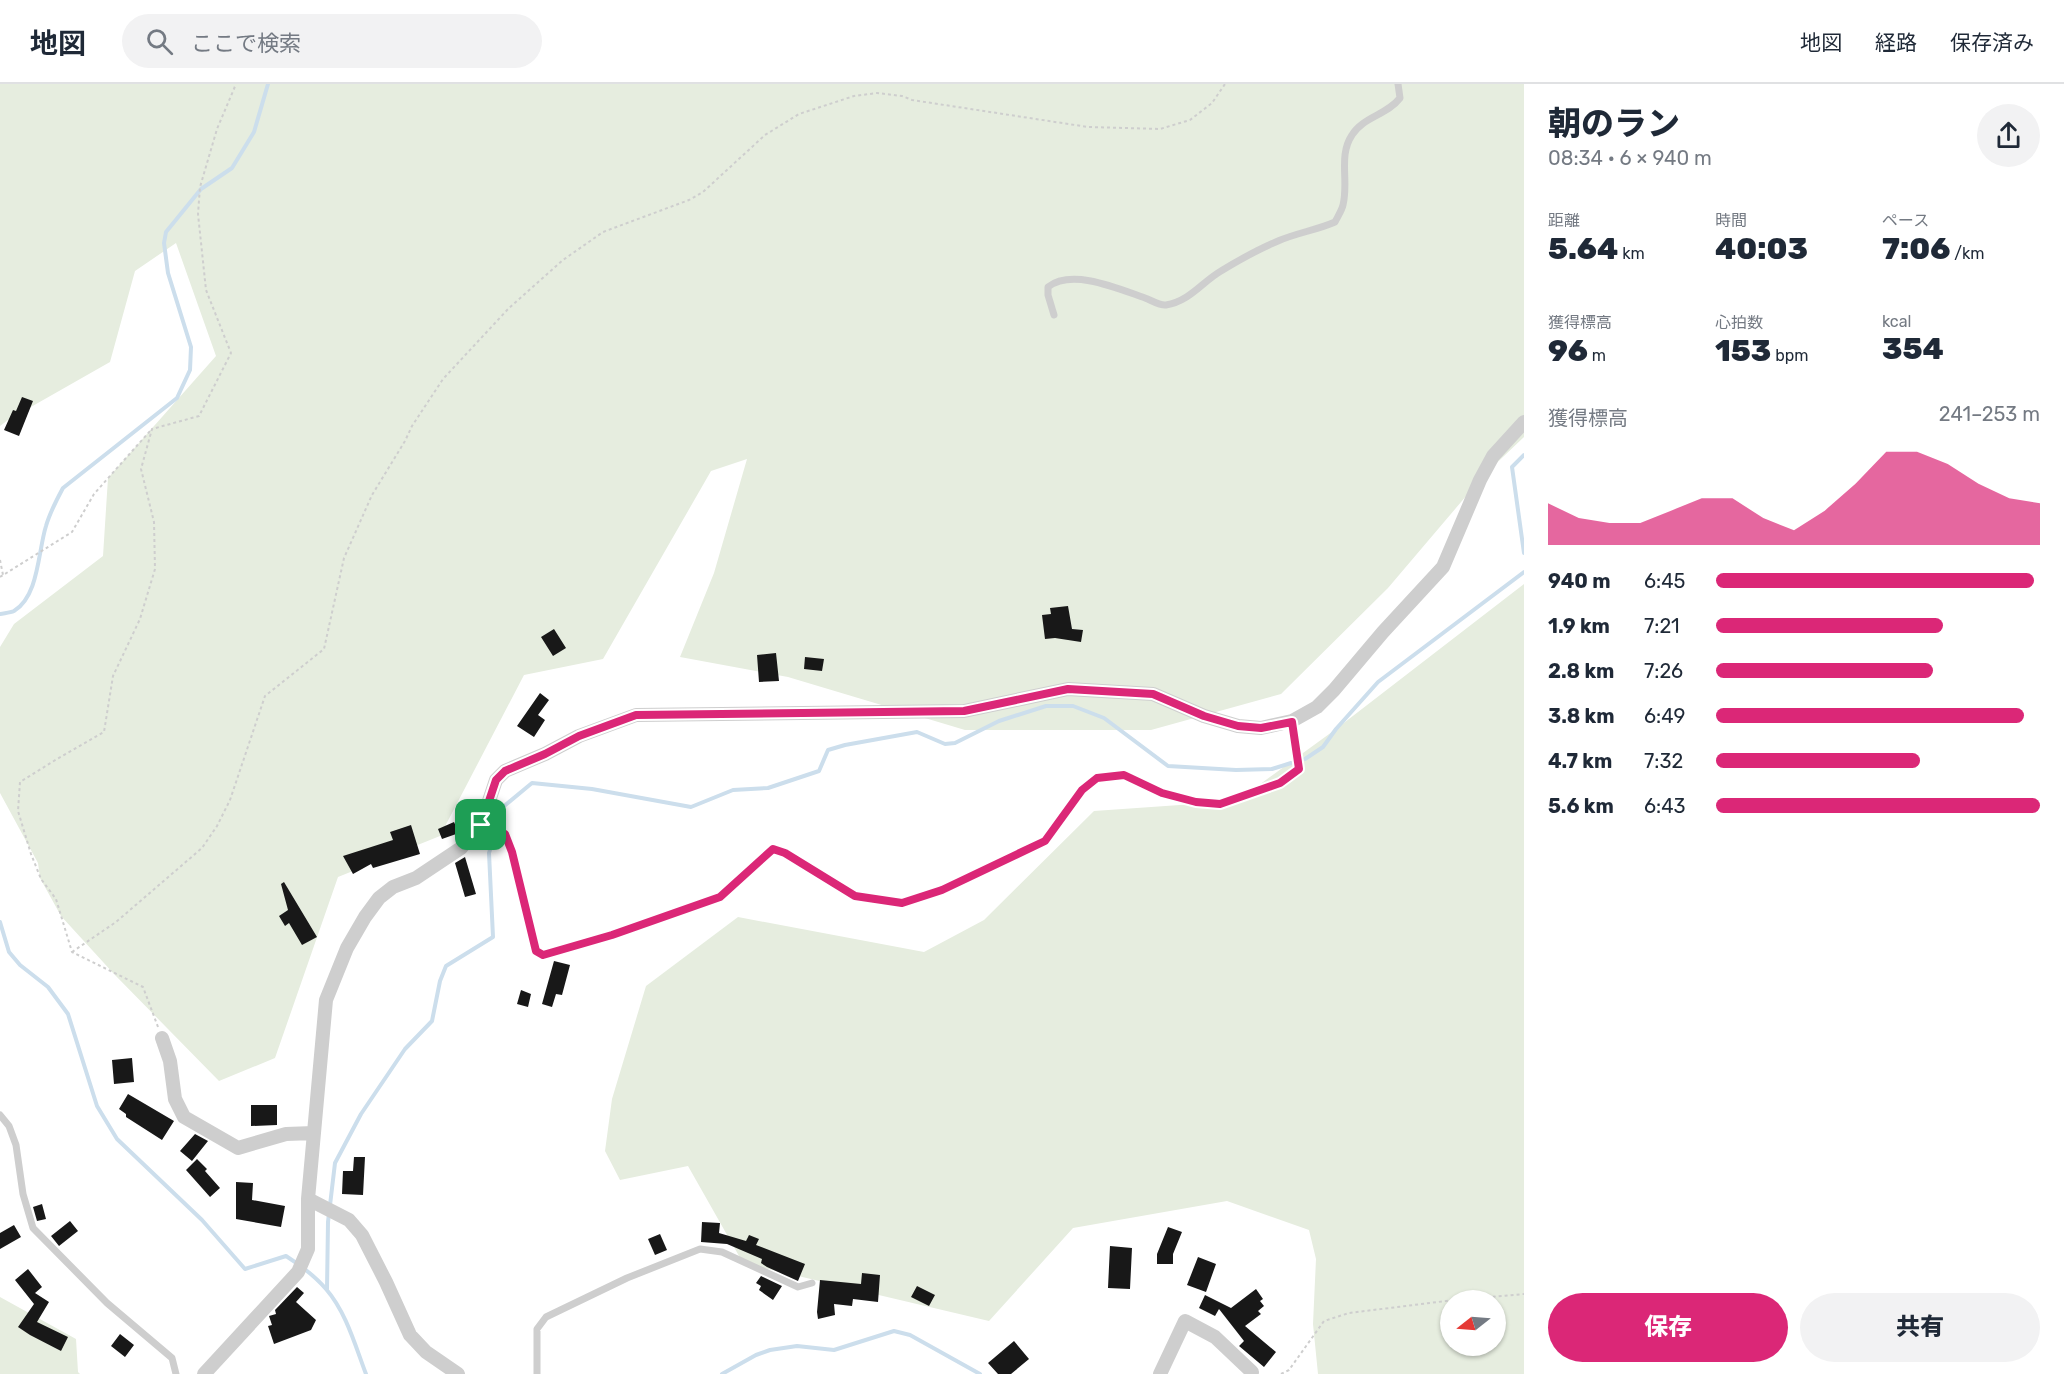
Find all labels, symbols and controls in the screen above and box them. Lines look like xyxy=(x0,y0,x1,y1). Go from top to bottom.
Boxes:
search box xyxy=(122,14,542,68)
icon: search xyxy=(143,25,176,58)
text: 地図 xyxy=(30,27,86,60)
text: ここで検索 xyxy=(191,30,301,57)
text: 地図 xyxy=(1800,30,1842,55)
text: 経路 xyxy=(1875,30,1917,55)
text: 保存済み xyxy=(1950,30,2034,55)
text: 朝のラン xyxy=(1548,104,1680,143)
button: share xyxy=(1977,104,2040,167)
text: 08:34 · 6 × 940 m xyxy=(1548,146,1712,170)
text: 距離 xyxy=(1548,211,1580,230)
text: 時間 xyxy=(1715,211,1747,230)
text: ペース xyxy=(1882,211,1929,230)
text: 5.64 xyxy=(1548,231,1618,267)
text: 40:03 xyxy=(1715,231,1808,267)
text: 7:06 xyxy=(1882,231,1950,267)
text: km xyxy=(1618,244,1645,263)
text: /km xyxy=(1950,244,1984,263)
text: kcal xyxy=(1882,312,1911,331)
text: 獲得標高 xyxy=(1548,313,1612,332)
text: 心拍数 xyxy=(1715,313,1763,332)
text: 354 xyxy=(1882,331,1944,367)
text: 96 xyxy=(1548,333,1588,369)
text: 153 xyxy=(1715,333,1771,369)
text: m xyxy=(1588,346,1606,365)
text: bpm xyxy=(1771,346,1809,365)
text: 241–253 m xyxy=(1939,402,2040,426)
text: 獲得標高 xyxy=(1548,406,1628,430)
text: 940 m xyxy=(1548,569,1611,593)
text: 6:45 xyxy=(1644,569,1685,593)
text: 1.9 km xyxy=(1548,614,1610,638)
text: 7:21 xyxy=(1644,614,1680,638)
text: 2.8 km xyxy=(1548,659,1614,683)
text: 7:26 xyxy=(1644,659,1683,683)
text: 3.8 km xyxy=(1548,704,1615,728)
text: 6:49 xyxy=(1644,704,1685,728)
text: 4.7 km xyxy=(1548,749,1612,773)
text: 7:32 xyxy=(1644,749,1683,773)
text: 5.6 km xyxy=(1548,794,1614,818)
text: 6:43 xyxy=(1644,794,1686,818)
pin xyxy=(455,799,506,850)
icon: arrive xyxy=(464,808,497,841)
north arrow xyxy=(1440,1290,1506,1356)
map controls xyxy=(1440,1290,1506,1356)
button: 保存 xyxy=(1548,1293,1788,1362)
button: 共有 xyxy=(1800,1293,2040,1362)

